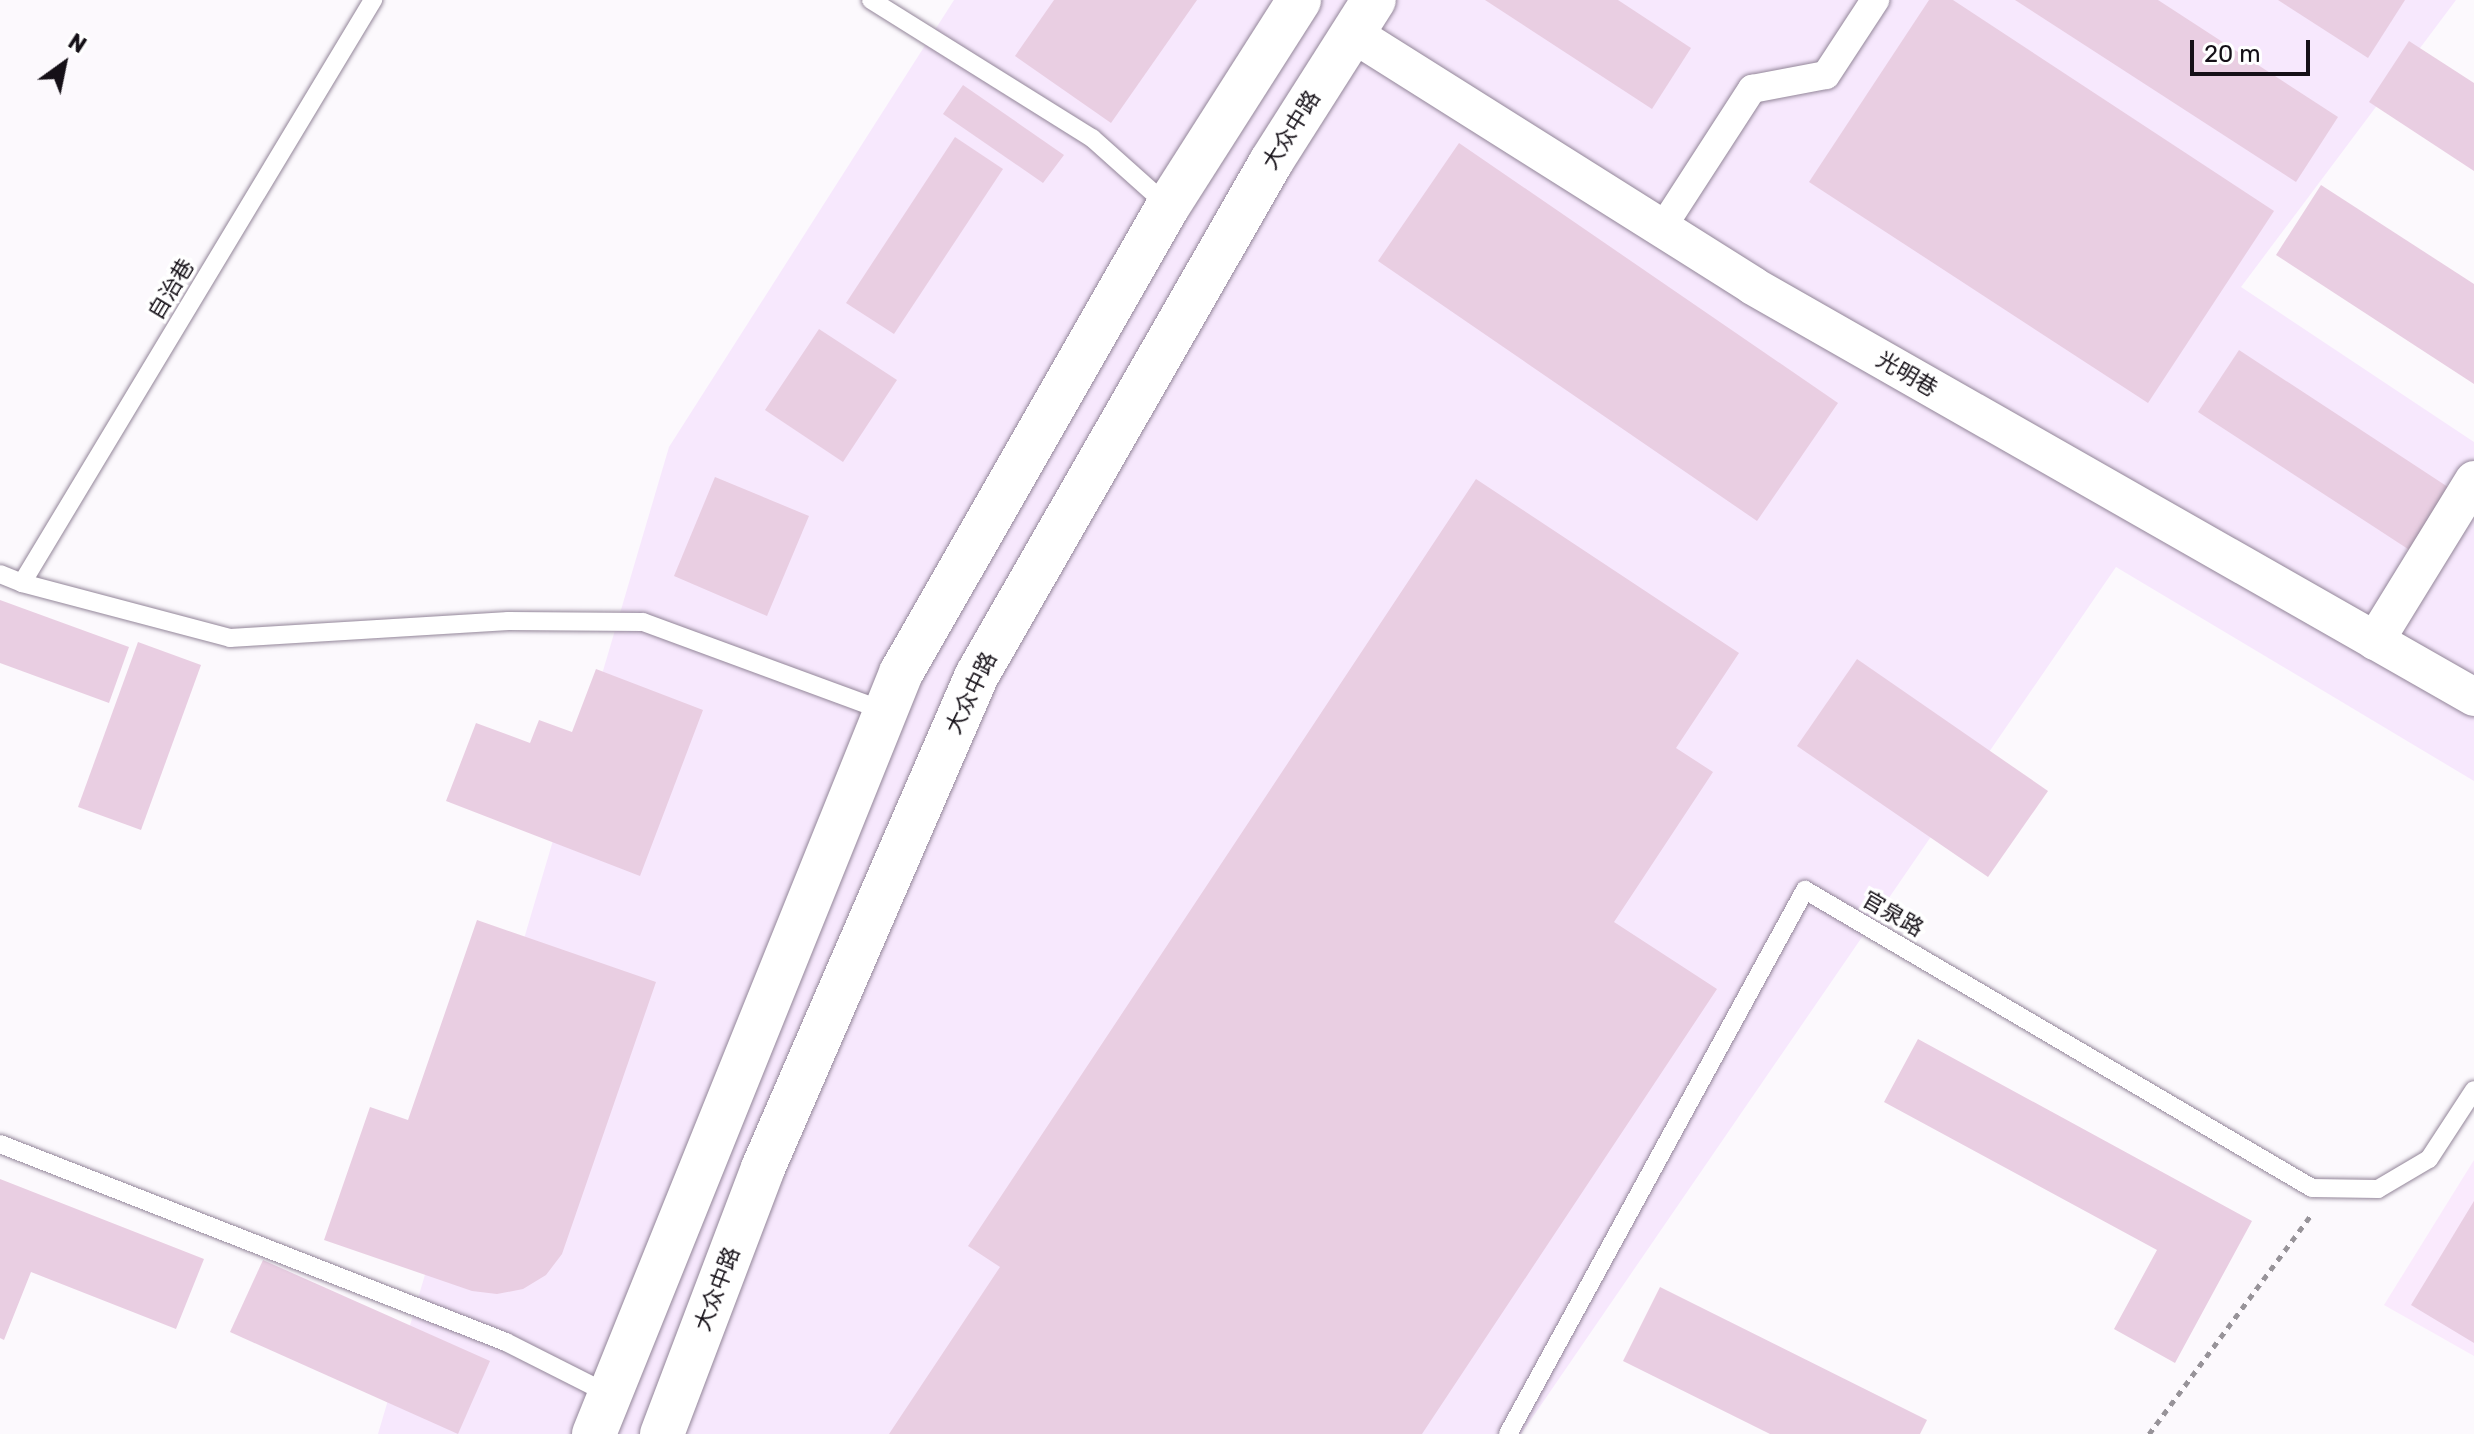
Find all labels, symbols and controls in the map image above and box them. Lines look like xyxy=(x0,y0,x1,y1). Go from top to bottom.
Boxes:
north arrow xyxy=(24,24,104,104)
scale bar xyxy=(2194,24,2314,74)
text: N xyxy=(63,28,91,59)
text: 20 m xyxy=(2204,40,2261,68)
street label: 大众中路 xyxy=(1256,86,1326,174)
street label: 自治巷 xyxy=(143,254,199,324)
street label: 光明巷 xyxy=(1872,346,1942,402)
street label: 大众中路 xyxy=(940,648,1002,738)
street label: 官泉路 xyxy=(1858,886,1928,942)
street label: 大众中路 xyxy=(689,1243,745,1335)

